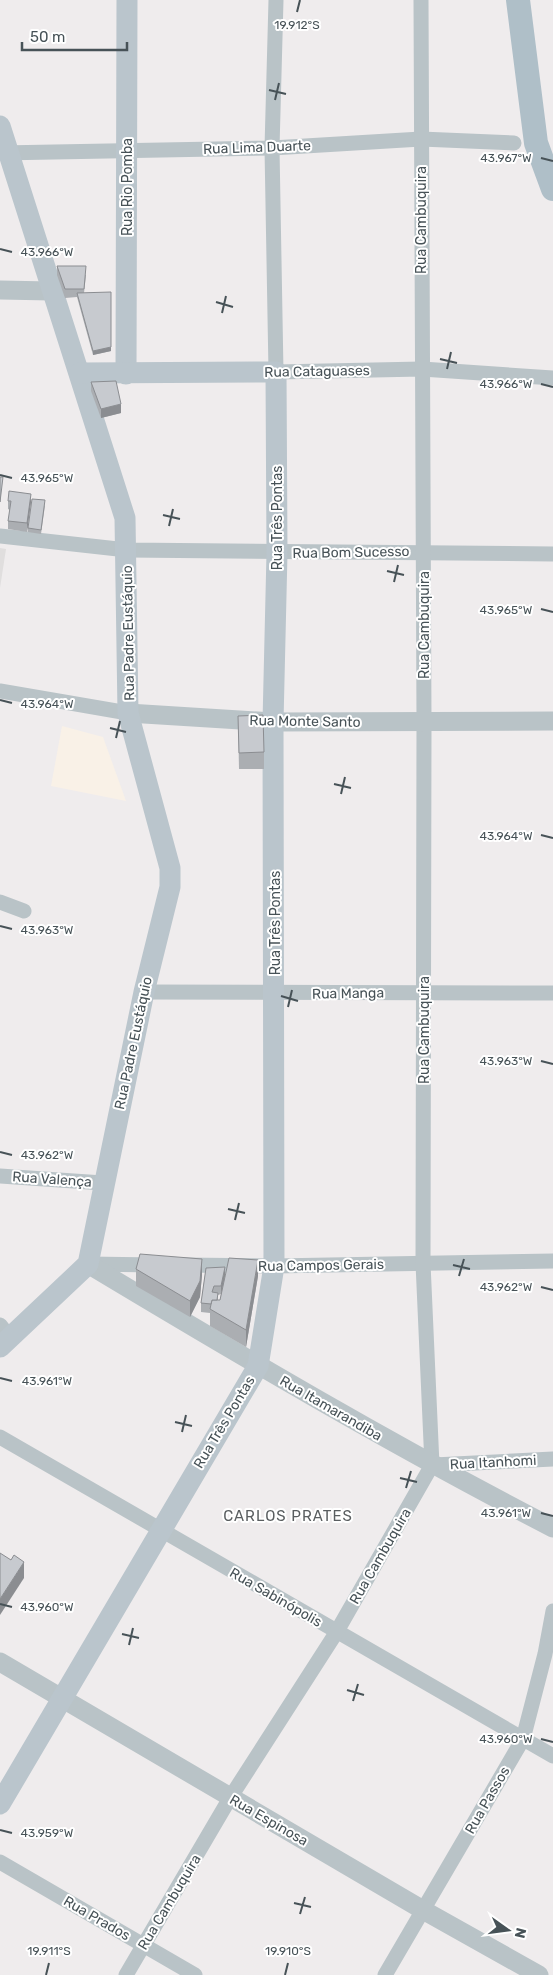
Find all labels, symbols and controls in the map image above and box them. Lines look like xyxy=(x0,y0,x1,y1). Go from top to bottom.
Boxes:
text: 19.912°S xyxy=(274,18,320,32)
scale bar xyxy=(22,20,128,52)
text: 50 m xyxy=(30,28,65,46)
street label: Rua Lima Duarte xyxy=(203,137,311,158)
street label: Rua Rio Pomba xyxy=(119,138,136,236)
text: 43.967°W xyxy=(480,151,532,165)
street label: Rua Cambuquira xyxy=(413,166,430,274)
text: 43.966°W xyxy=(21,245,74,259)
street label: Rua Cataguases xyxy=(264,362,370,381)
text: 43.966°W xyxy=(480,377,533,391)
street label: Rua Três Pontas xyxy=(269,466,286,570)
text: 43.965°W xyxy=(21,471,74,485)
street label: Rua Bom Sucesso xyxy=(292,543,410,562)
street label: Rua Padre Eustáquio xyxy=(119,565,138,701)
street label: Rua Cambuquira xyxy=(416,571,433,679)
text: 43.965°W xyxy=(480,603,533,617)
text: 43.964°W xyxy=(20,697,74,711)
street label: Rua Monte Santo xyxy=(249,712,361,731)
text: 43.964°W xyxy=(479,829,533,843)
street label: Rua Três Pontas xyxy=(267,871,284,975)
text: 43.963°W xyxy=(21,923,74,937)
street label: Rua Padre Eustáquio xyxy=(111,975,156,1111)
street label: Rua Cambuquira xyxy=(416,976,433,1084)
street label: Rua Manga xyxy=(312,984,384,1003)
text: 43.963°W xyxy=(480,1054,533,1068)
text: 43.962°W xyxy=(21,1148,74,1162)
street label: Rua Valença xyxy=(12,1168,92,1191)
street label: Rua Campos Gerais xyxy=(258,1256,384,1275)
text: 43.962°W xyxy=(480,1280,533,1294)
street label: Rua Itamarandiba xyxy=(277,1372,385,1445)
street label: Rua Três Pontas xyxy=(190,1373,259,1471)
text: 43.961°W xyxy=(22,1374,73,1388)
street label: Rua Itanhomi xyxy=(449,1452,537,1473)
street label: Rua Cambuquira xyxy=(346,1505,415,1607)
text: 43.961°W xyxy=(481,1506,532,1520)
district label: CARLOS PRATES xyxy=(223,1507,353,1525)
street label: Rua Sabinópolis xyxy=(227,1564,325,1631)
text: 43.960°W xyxy=(20,1600,74,1614)
text: 43.960°W xyxy=(479,1732,533,1746)
street label: Rua Passos xyxy=(461,1764,513,1837)
street label: Rua Espinosa xyxy=(227,1791,311,1850)
text: 43.959°W xyxy=(21,1826,74,1840)
street label: Rua Cambuquira xyxy=(134,1852,205,1953)
street label: Rua Prados xyxy=(60,1893,133,1944)
north arrow xyxy=(483,1905,533,1955)
text: N xyxy=(511,1926,530,1940)
text: 19.911°S xyxy=(27,1944,71,1958)
text: 19.910°S xyxy=(265,1944,311,1958)

